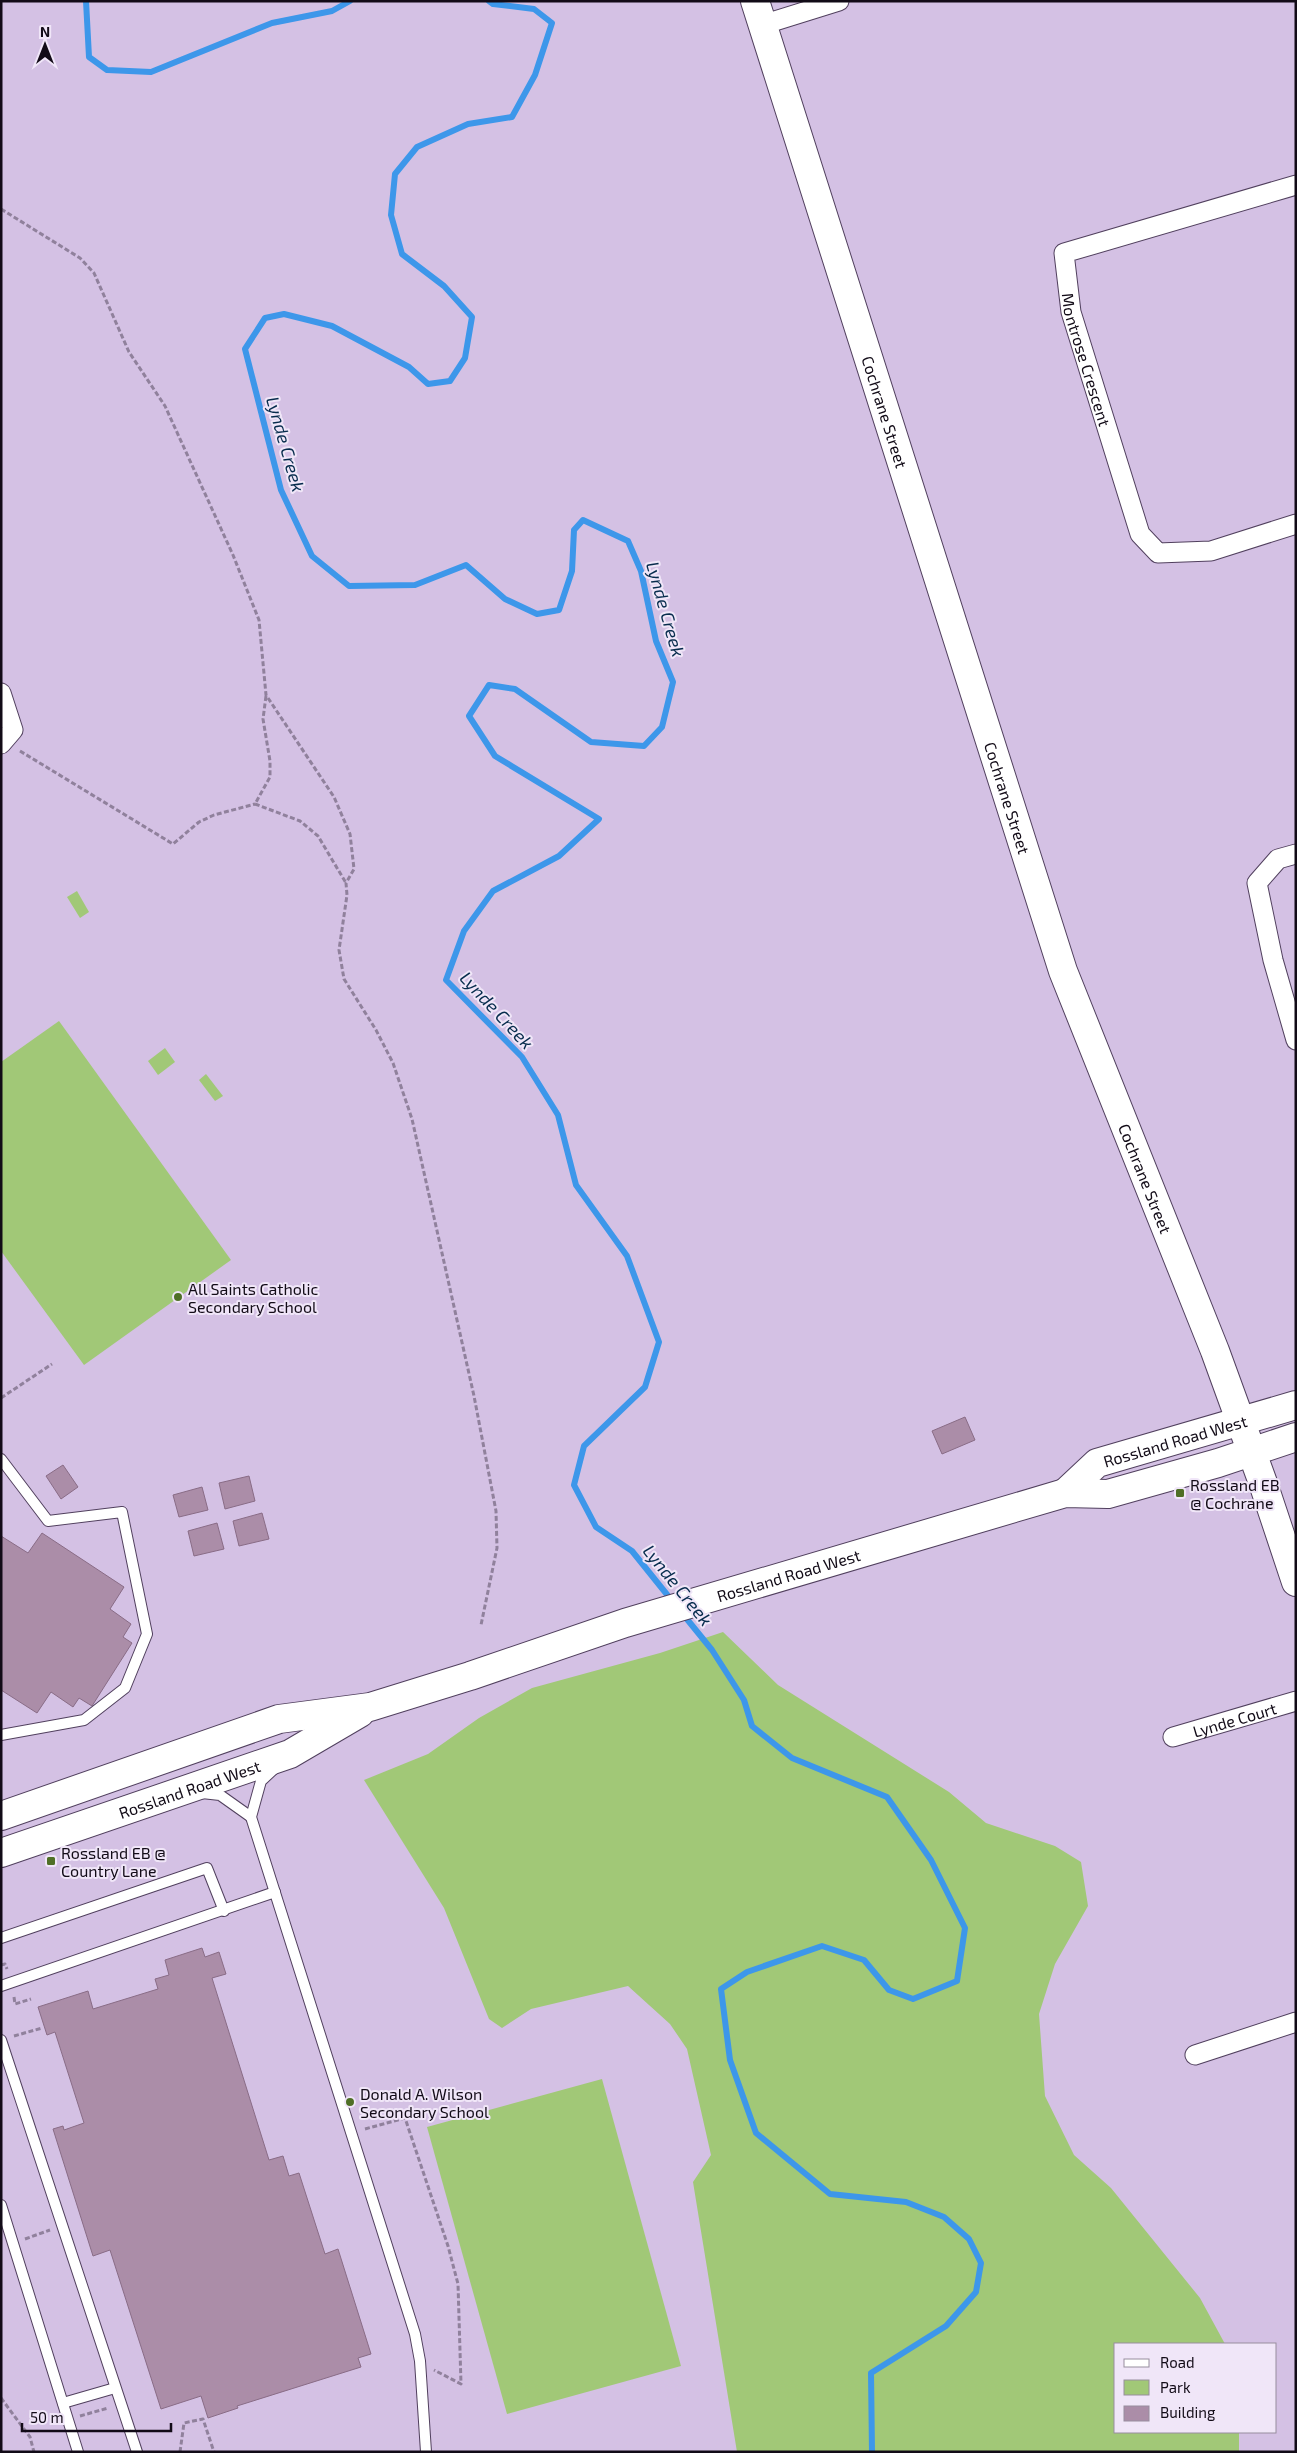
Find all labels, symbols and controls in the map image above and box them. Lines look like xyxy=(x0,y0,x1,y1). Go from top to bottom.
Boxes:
north arrow xyxy=(20,20,70,70)
text: N xyxy=(40,23,50,40)
street label: Montrose Crescent xyxy=(1059,292,1115,428)
street label: Cochrane Street xyxy=(859,353,912,470)
water label: Lynde Creek xyxy=(262,394,310,494)
water label: Lynde Creek xyxy=(642,559,690,659)
street label: Cochrane Street xyxy=(981,739,1035,856)
water label: Lynde Creek xyxy=(456,967,538,1053)
street label: Cochrane Street xyxy=(1115,1121,1176,1236)
place label: All Saints Catholic Secondary School xyxy=(188,1279,319,1316)
marker: All Saints Catholic Secondary School xyxy=(172,1291,184,1303)
street label: Rossland Road West xyxy=(1101,1410,1249,1470)
place label: Rossland EB @ Cochrane xyxy=(1190,1475,1280,1512)
marker: Rossland EB @ Cochrane xyxy=(1174,1487,1186,1499)
water label: Lynde Creek xyxy=(639,1540,717,1630)
street label: Rossland Road West xyxy=(714,1545,862,1605)
street label: Lynde Court xyxy=(1190,1698,1278,1740)
street label: Rossland Road West xyxy=(116,1755,263,1822)
place label: Rossland EB @ Country Lane xyxy=(61,1843,166,1880)
marker: Rossland EB @ Country Lane xyxy=(45,1855,57,1867)
place label: Donald A. Wilson Secondary School xyxy=(360,2084,489,2121)
marker: Donald A. Wilson Secondary School xyxy=(344,2096,356,2108)
legend xyxy=(1114,2343,1277,2433)
text: Road xyxy=(1160,2353,1195,2371)
text: Park xyxy=(1160,2378,1191,2396)
scale bar xyxy=(22,2400,171,2432)
text: Building xyxy=(1160,2403,1216,2421)
text: 50 m xyxy=(30,2408,64,2426)

